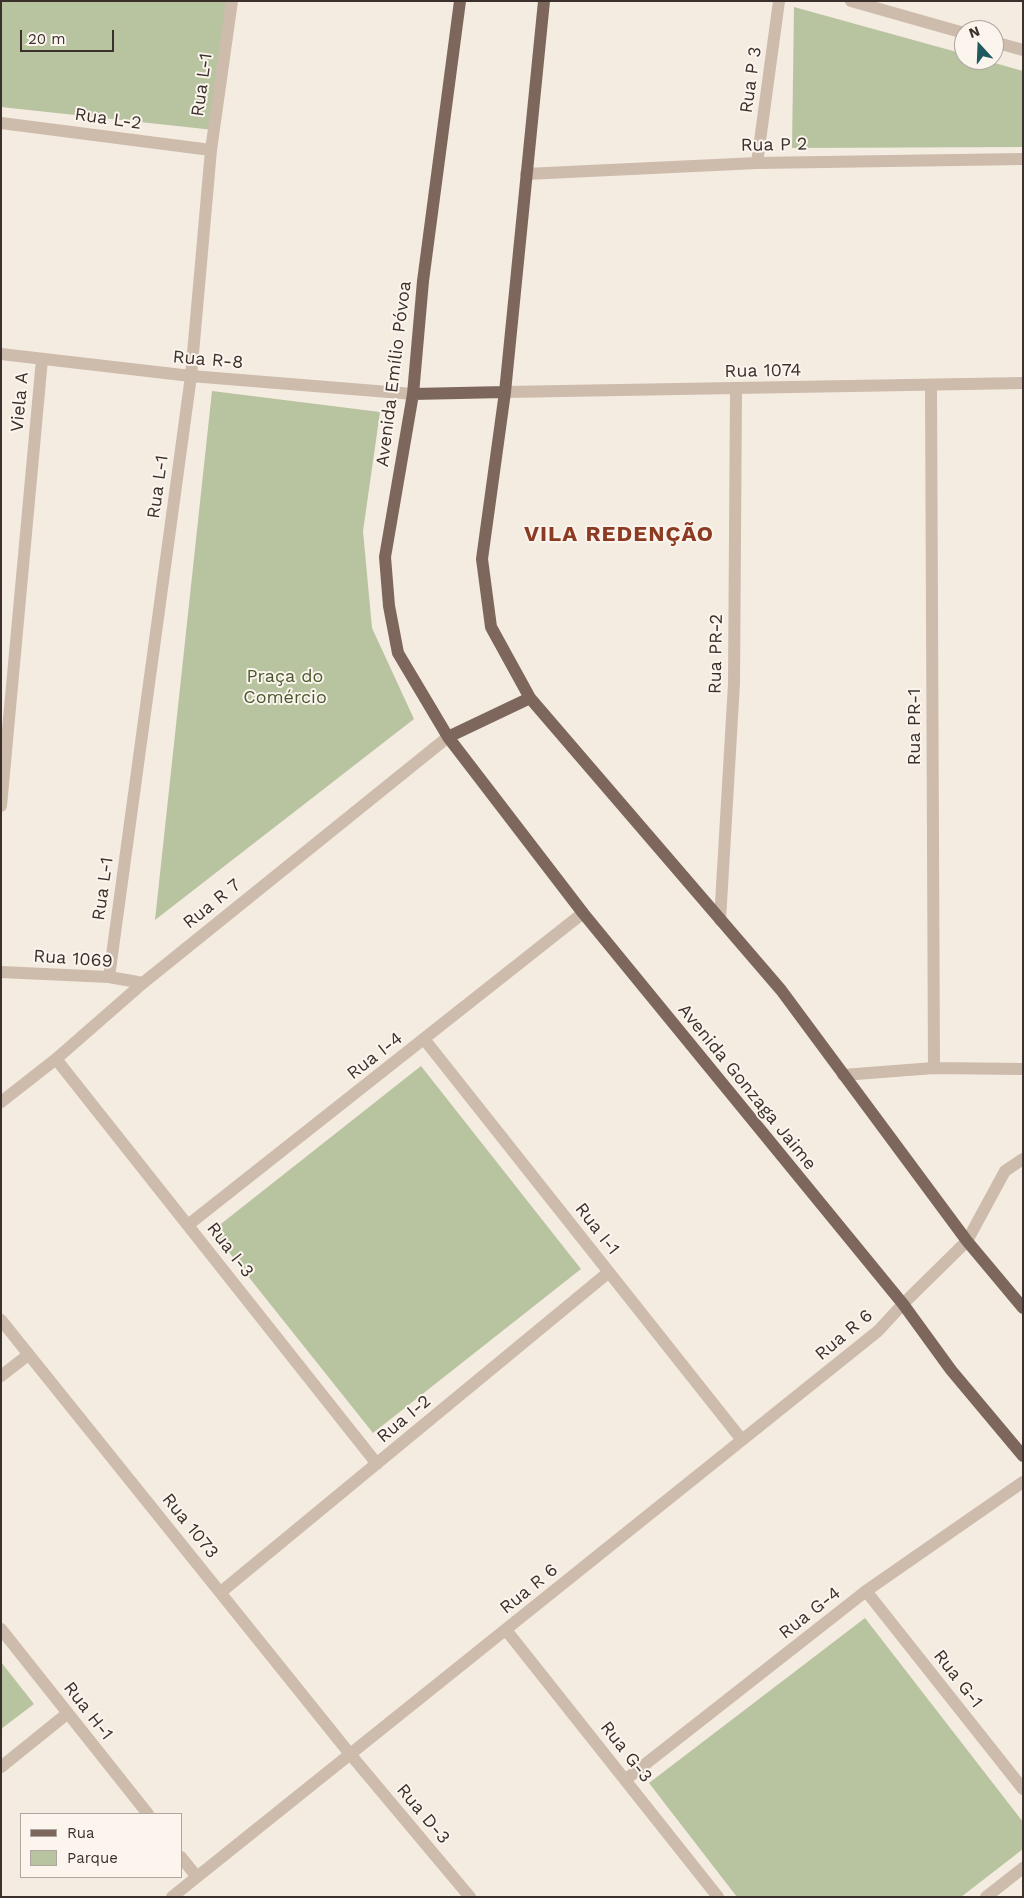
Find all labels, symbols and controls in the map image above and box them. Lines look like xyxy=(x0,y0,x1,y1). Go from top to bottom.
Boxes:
scale bar xyxy=(22,20,116,52)
north arrow xyxy=(954,20,1004,70)
text: N xyxy=(967,23,982,41)
text: 20 m xyxy=(28,30,66,48)
street label: Rua P 3 xyxy=(736,45,766,115)
street label: Rua L-1 xyxy=(187,52,217,118)
street label: Rua L-2 xyxy=(73,104,143,134)
street label: Rua P 2 xyxy=(740,134,808,156)
street label: Avenida Emílio Póvoa xyxy=(372,280,416,468)
street label: Rua R-8 xyxy=(172,346,244,374)
street label: Rua 1074 xyxy=(724,360,802,382)
street label: Viela A xyxy=(7,371,33,433)
street label: Rua L-1 xyxy=(143,454,173,520)
district label: VILA REDENÇÃO xyxy=(522,522,716,548)
street label: Rua PR-2 xyxy=(704,614,728,694)
park label: Praça do Comércio xyxy=(243,666,327,709)
street label: Rua PR-1 xyxy=(904,689,926,765)
street label: Rua L-1 xyxy=(88,856,118,922)
street label: Rua R 7 xyxy=(179,874,245,934)
street label: Rua 1069 xyxy=(33,945,113,973)
street label: Avenida Gonzaga Jaime xyxy=(673,1000,821,1174)
street label: Rua I-4 xyxy=(343,1028,407,1084)
street label: Rua I-1 xyxy=(570,1199,624,1259)
street label: Rua I-3 xyxy=(202,1218,258,1282)
street label: Rua R 6 xyxy=(811,1305,877,1365)
street label: Rua I-2 xyxy=(373,1390,435,1448)
street label: Rua 1073 xyxy=(157,1489,223,1563)
street label: Rua R 6 xyxy=(496,1559,562,1619)
street label: Rua G-4 xyxy=(775,1582,845,1644)
street label: Rua G-1 xyxy=(929,1646,987,1712)
street label: Rua H-1 xyxy=(59,1678,117,1744)
street label: Rua G-3 xyxy=(595,1717,657,1787)
street label: Rua D-3 xyxy=(392,1780,454,1848)
legend xyxy=(20,1813,182,1878)
text: Rua xyxy=(67,1824,95,1842)
text: Parque xyxy=(67,1849,118,1867)

